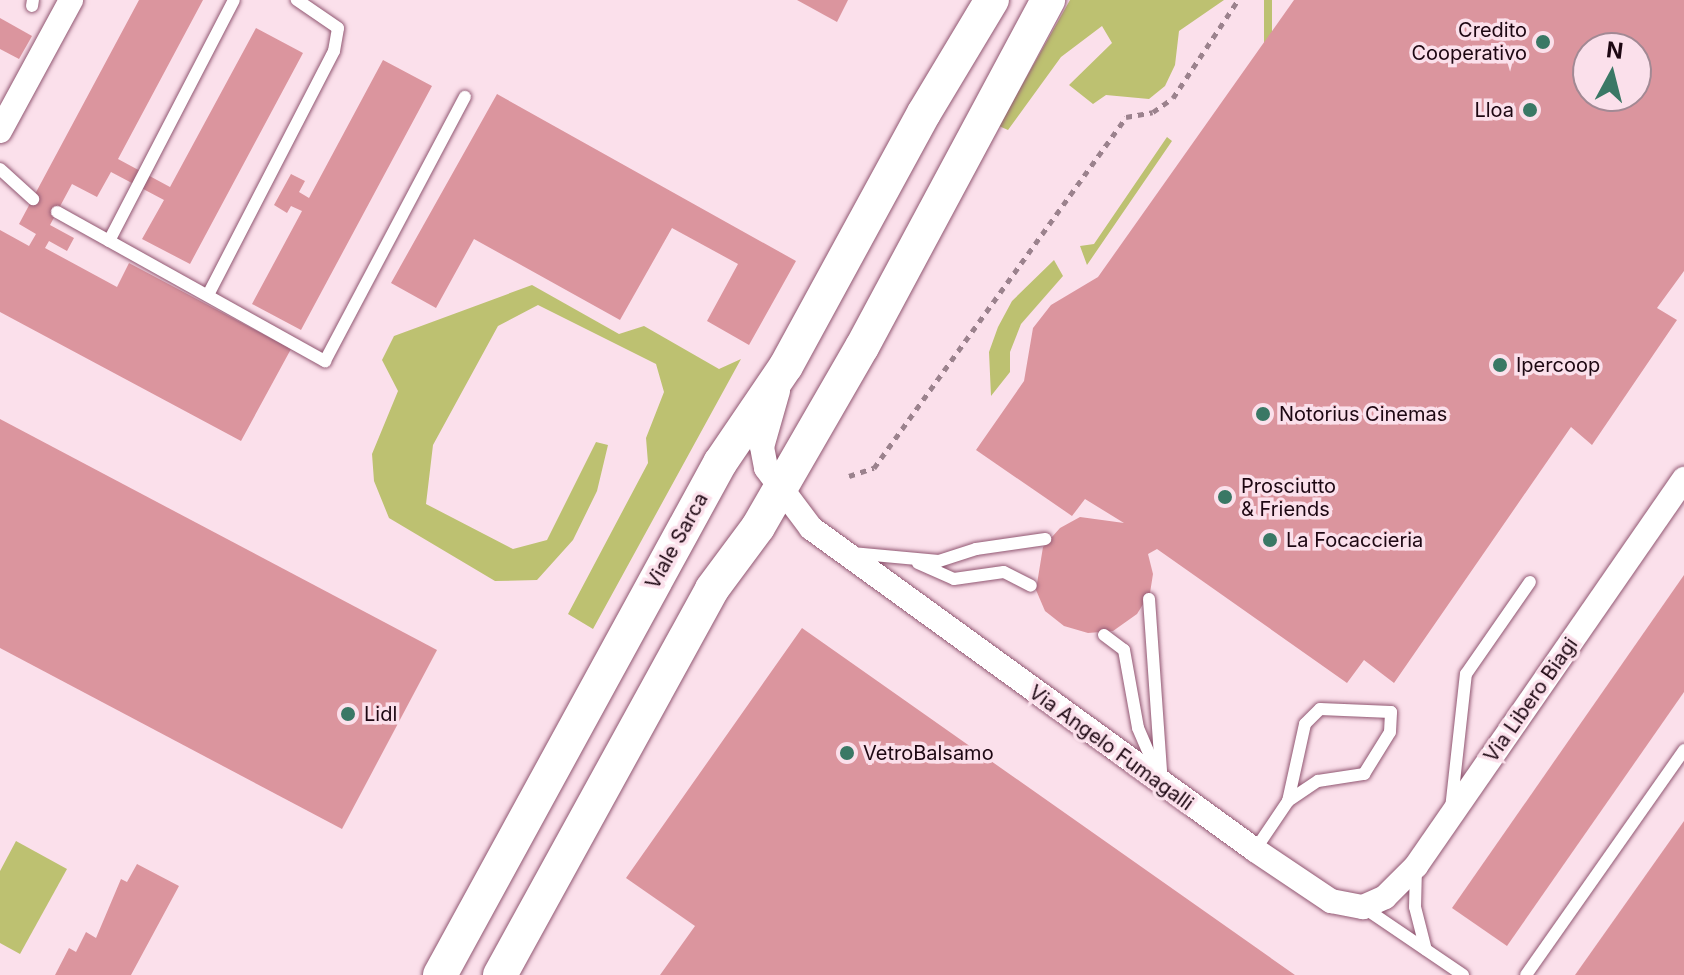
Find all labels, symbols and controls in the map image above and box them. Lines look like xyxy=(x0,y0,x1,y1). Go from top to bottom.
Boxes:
place label: Credito Cooperativo xyxy=(1412,18,1527,65)
north arrow xyxy=(1572,32,1652,112)
marker: Credito Cooperativo xyxy=(1534,33,1552,51)
text: N xyxy=(1605,36,1625,64)
place label: Lloa xyxy=(1474,98,1514,122)
marker: Lloa xyxy=(1521,101,1539,119)
place label: Ipercoop xyxy=(1516,353,1600,377)
marker: Ipercoop xyxy=(1491,356,1509,374)
place label: Notorius Cinemas xyxy=(1279,402,1447,426)
marker: Notorius Cinemas xyxy=(1254,405,1272,423)
place label: Prosciutto & Friends xyxy=(1241,474,1336,521)
marker: Prosciutto & Friends xyxy=(1216,488,1234,506)
street label: Viale Sarca xyxy=(641,489,713,593)
place label: La Focaccieria xyxy=(1286,528,1423,552)
marker: La Focaccieria xyxy=(1261,531,1279,549)
street label: Via Libero Biagi xyxy=(1479,633,1583,767)
street label: Via Angelo Fumagalli xyxy=(1024,680,1198,816)
place label: Lidl xyxy=(364,702,397,726)
marker: Lidl xyxy=(339,705,357,723)
place label: VetroBalsamo xyxy=(863,741,994,765)
marker: VetroBalsamo xyxy=(838,744,856,762)

